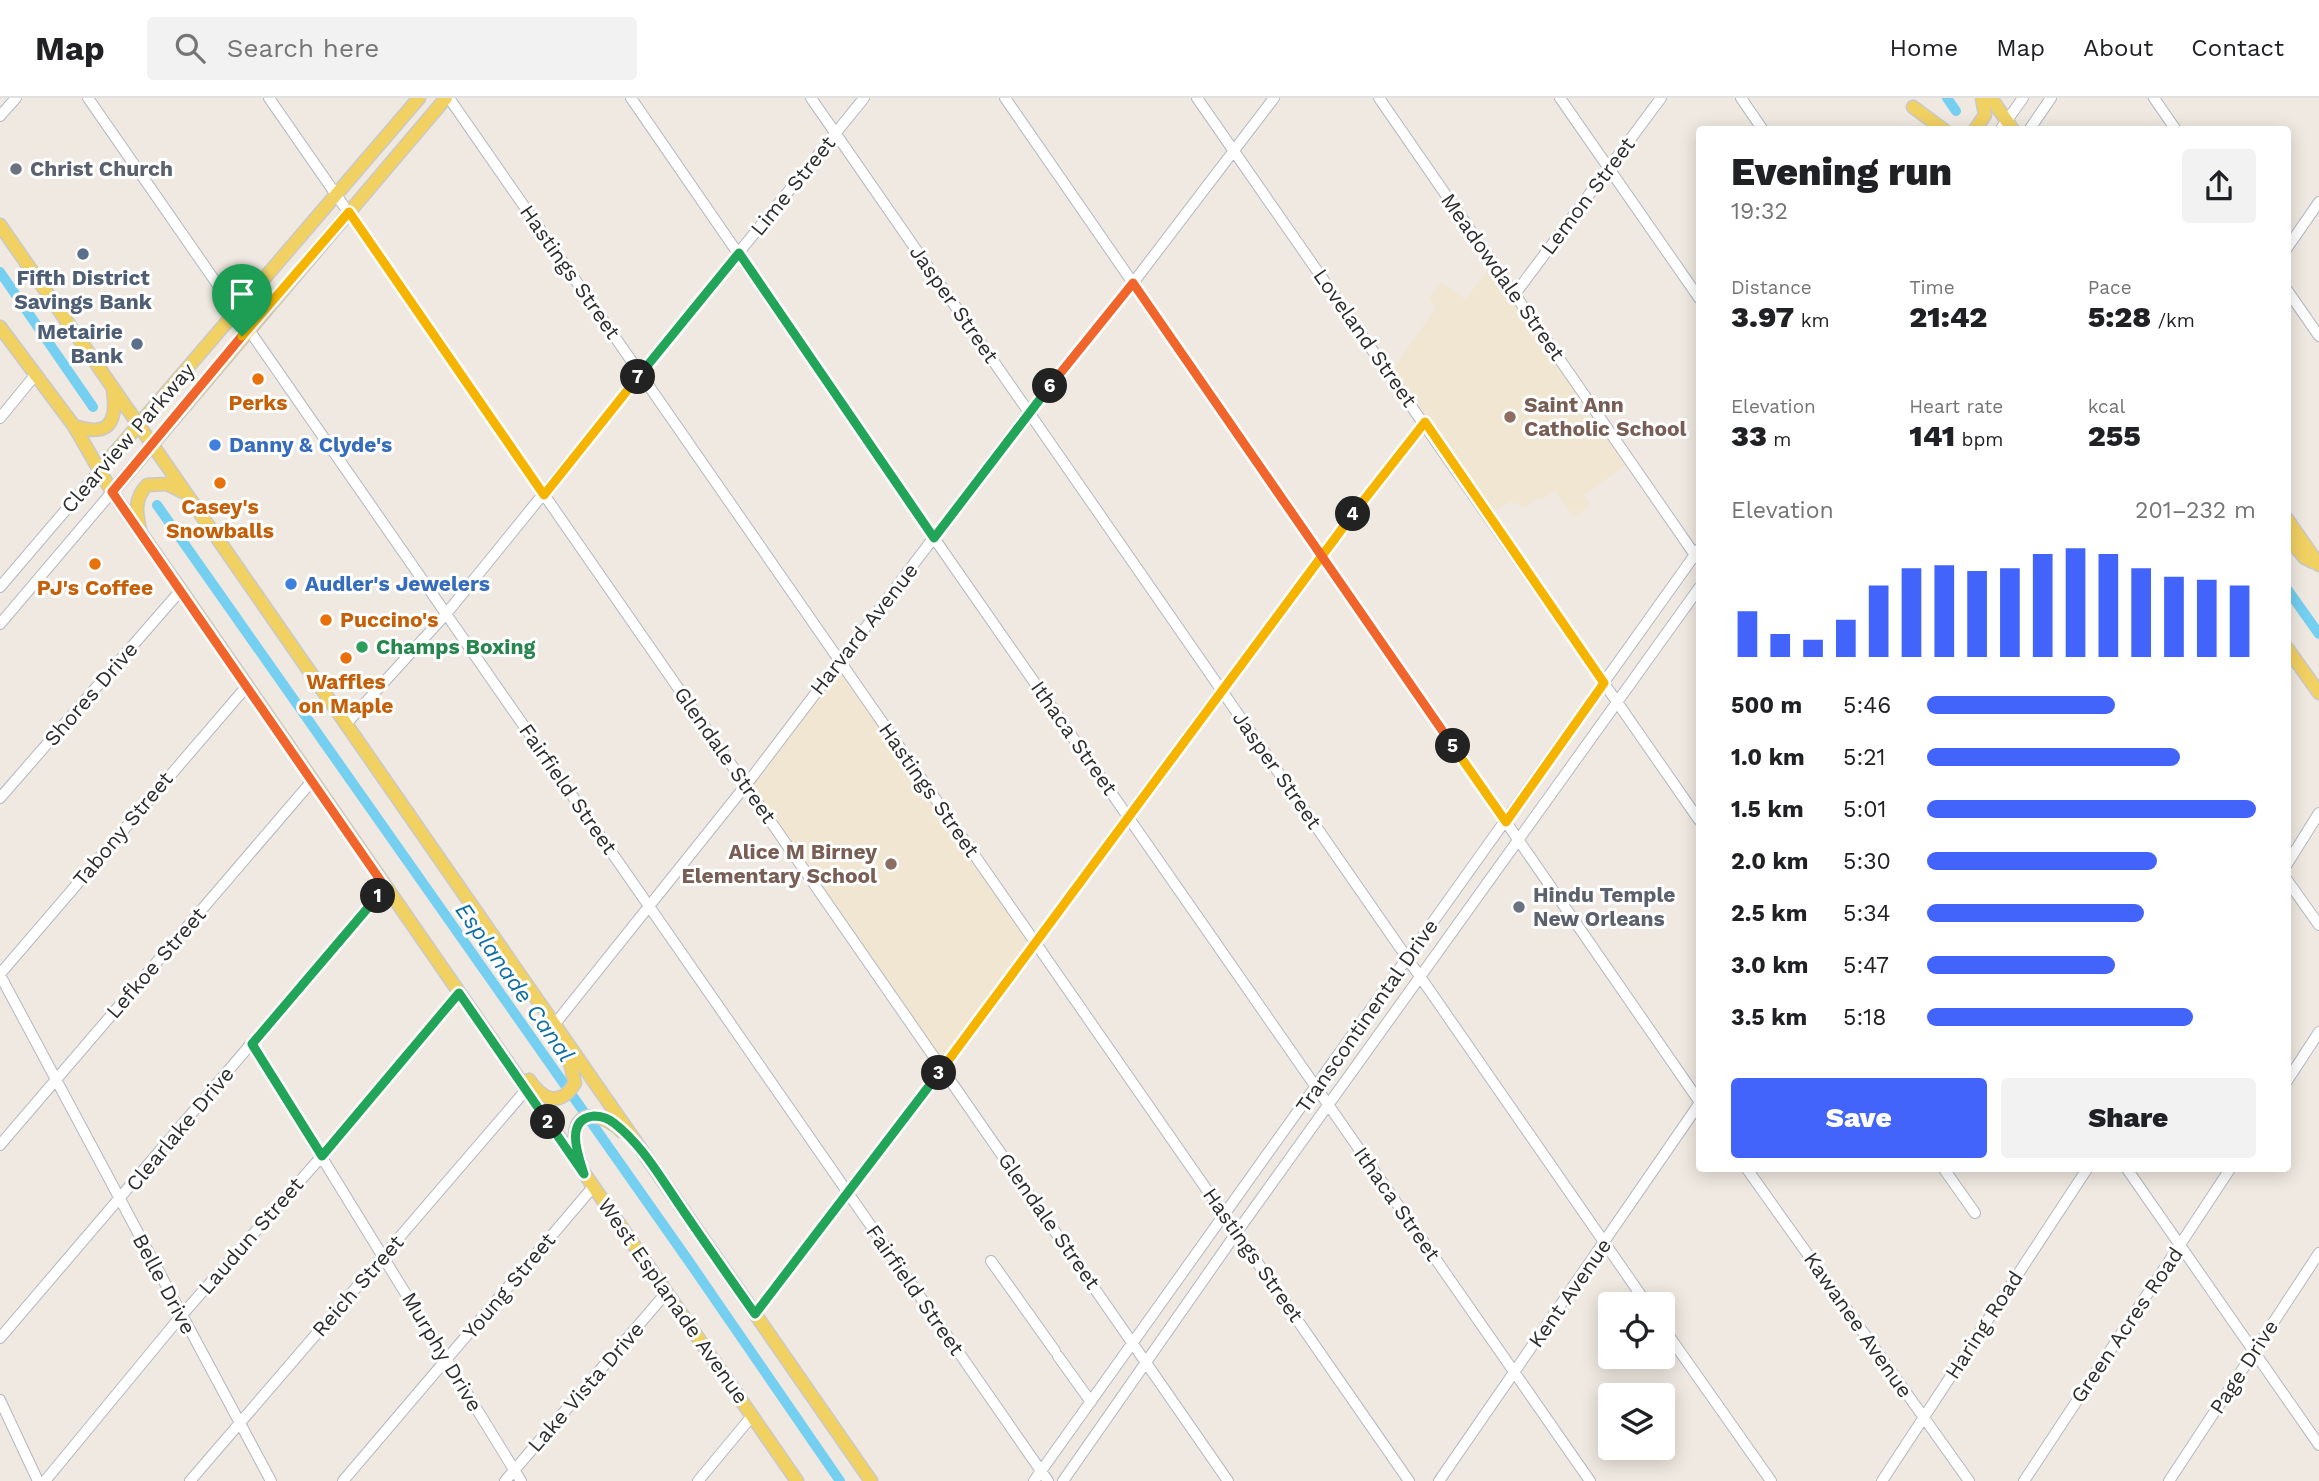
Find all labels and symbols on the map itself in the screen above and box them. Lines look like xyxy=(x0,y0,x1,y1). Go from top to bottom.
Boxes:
street label: Lime Street xyxy=(745,131,840,240)
street label: Lemon Street xyxy=(1535,132,1640,259)
place label: Christ Church xyxy=(30,156,173,181)
marker: Christ Church xyxy=(8,161,24,177)
street label: Meadowdale Street xyxy=(1436,188,1571,365)
street label: Hastings Street xyxy=(515,200,626,344)
street label: Jasper Street xyxy=(905,240,1004,368)
marker: Fifth District Savings Bank xyxy=(75,246,91,262)
pin xyxy=(212,264,272,336)
street label: Loveland Street xyxy=(1308,264,1422,412)
place label: Fifth District Savings Bank xyxy=(14,265,153,314)
place label: Metairie Bank xyxy=(37,319,124,368)
marker: Metairie Bank xyxy=(129,336,145,352)
street label: Clearview Parkway xyxy=(56,357,200,518)
pin: 7 xyxy=(620,360,656,394)
pin: 6 xyxy=(1032,368,1068,404)
marker: Perks xyxy=(250,371,266,387)
place label: Perks xyxy=(228,390,288,415)
place label: Saint Ann Catholic School xyxy=(1524,392,1687,441)
marker: Saint Ann Catholic School xyxy=(1502,409,1518,425)
place label: Danny & Clyde's xyxy=(229,432,392,457)
marker: Danny & Clyde's xyxy=(207,437,223,453)
marker: Casey's Snowballs xyxy=(212,475,228,491)
place label: Casey's Snowballs xyxy=(166,494,274,543)
pin: 4 xyxy=(1336,496,1370,532)
marker: PJ's Coffee xyxy=(87,556,103,572)
street label: Harvard Avenue xyxy=(804,558,923,700)
place label: Audler's Jewelers xyxy=(305,571,490,596)
place label: PJ's Coffee xyxy=(37,575,153,600)
marker: Audler's Jewelers xyxy=(283,576,299,592)
place label: Puccino's xyxy=(340,607,438,632)
marker: Puccino's xyxy=(318,612,334,628)
place label: Champs Boxing xyxy=(376,634,535,659)
street label: Shores Drive xyxy=(39,636,143,751)
marker: Champs Boxing xyxy=(354,639,370,655)
marker: Waffles on Maple xyxy=(338,650,354,666)
place label: Waffles on Maple xyxy=(298,669,394,718)
street label: Ithaca Street xyxy=(1026,676,1123,800)
street label: Glendale Street xyxy=(669,682,782,828)
street label: Jasper Street xyxy=(1228,706,1327,834)
street label: Hastings Street xyxy=(874,718,985,862)
street label: Fairfield Street xyxy=(514,719,623,859)
pin: 5 xyxy=(1436,728,1470,764)
street label: Tabony Street xyxy=(68,766,178,891)
place label: Alice M Birney Elementary School xyxy=(681,839,877,888)
marker: Alice M Birney Elementary School xyxy=(883,856,899,872)
pin: 1 xyxy=(360,878,396,914)
place label: Hindu Temple New Orleans xyxy=(1533,882,1675,931)
water label: Esplanade Canal xyxy=(449,897,580,1067)
marker: Hindu Temple New Orleans xyxy=(1511,899,1527,915)
street label: Lefkoe Street xyxy=(101,902,211,1023)
street label: Transcontinental Drive xyxy=(1290,914,1443,1117)
pin: 3 xyxy=(922,1056,956,1090)
street label: Clearlake Drive xyxy=(120,1061,239,1196)
pin: 2 xyxy=(530,1104,566,1140)
street label: Ithaca Street xyxy=(1349,1142,1446,1266)
street label: Glendale Street xyxy=(993,1148,1106,1294)
street label: Laudun Street xyxy=(193,1172,308,1299)
street label: Hastings Street xyxy=(1198,1183,1309,1327)
street label: West Esplanade Avenue xyxy=(593,1193,754,1408)
street label: Fairfield Street xyxy=(861,1220,970,1360)
street label: Young Street xyxy=(457,1227,560,1344)
street label: Belle Drive xyxy=(128,1229,201,1338)
street label: Reich Street xyxy=(307,1230,409,1342)
street label: Kent Avenue xyxy=(1523,1233,1616,1352)
street label: Green Acres Road xyxy=(2065,1242,2188,1407)
street label: Kawanee Avenue xyxy=(1799,1247,1918,1402)
street label: Haring Road xyxy=(1939,1266,2028,1384)
street label: Murphy Drive xyxy=(397,1287,488,1416)
street label: Page Drive xyxy=(2204,1315,2283,1419)
street label: Lake Vista Drive xyxy=(522,1316,649,1457)

